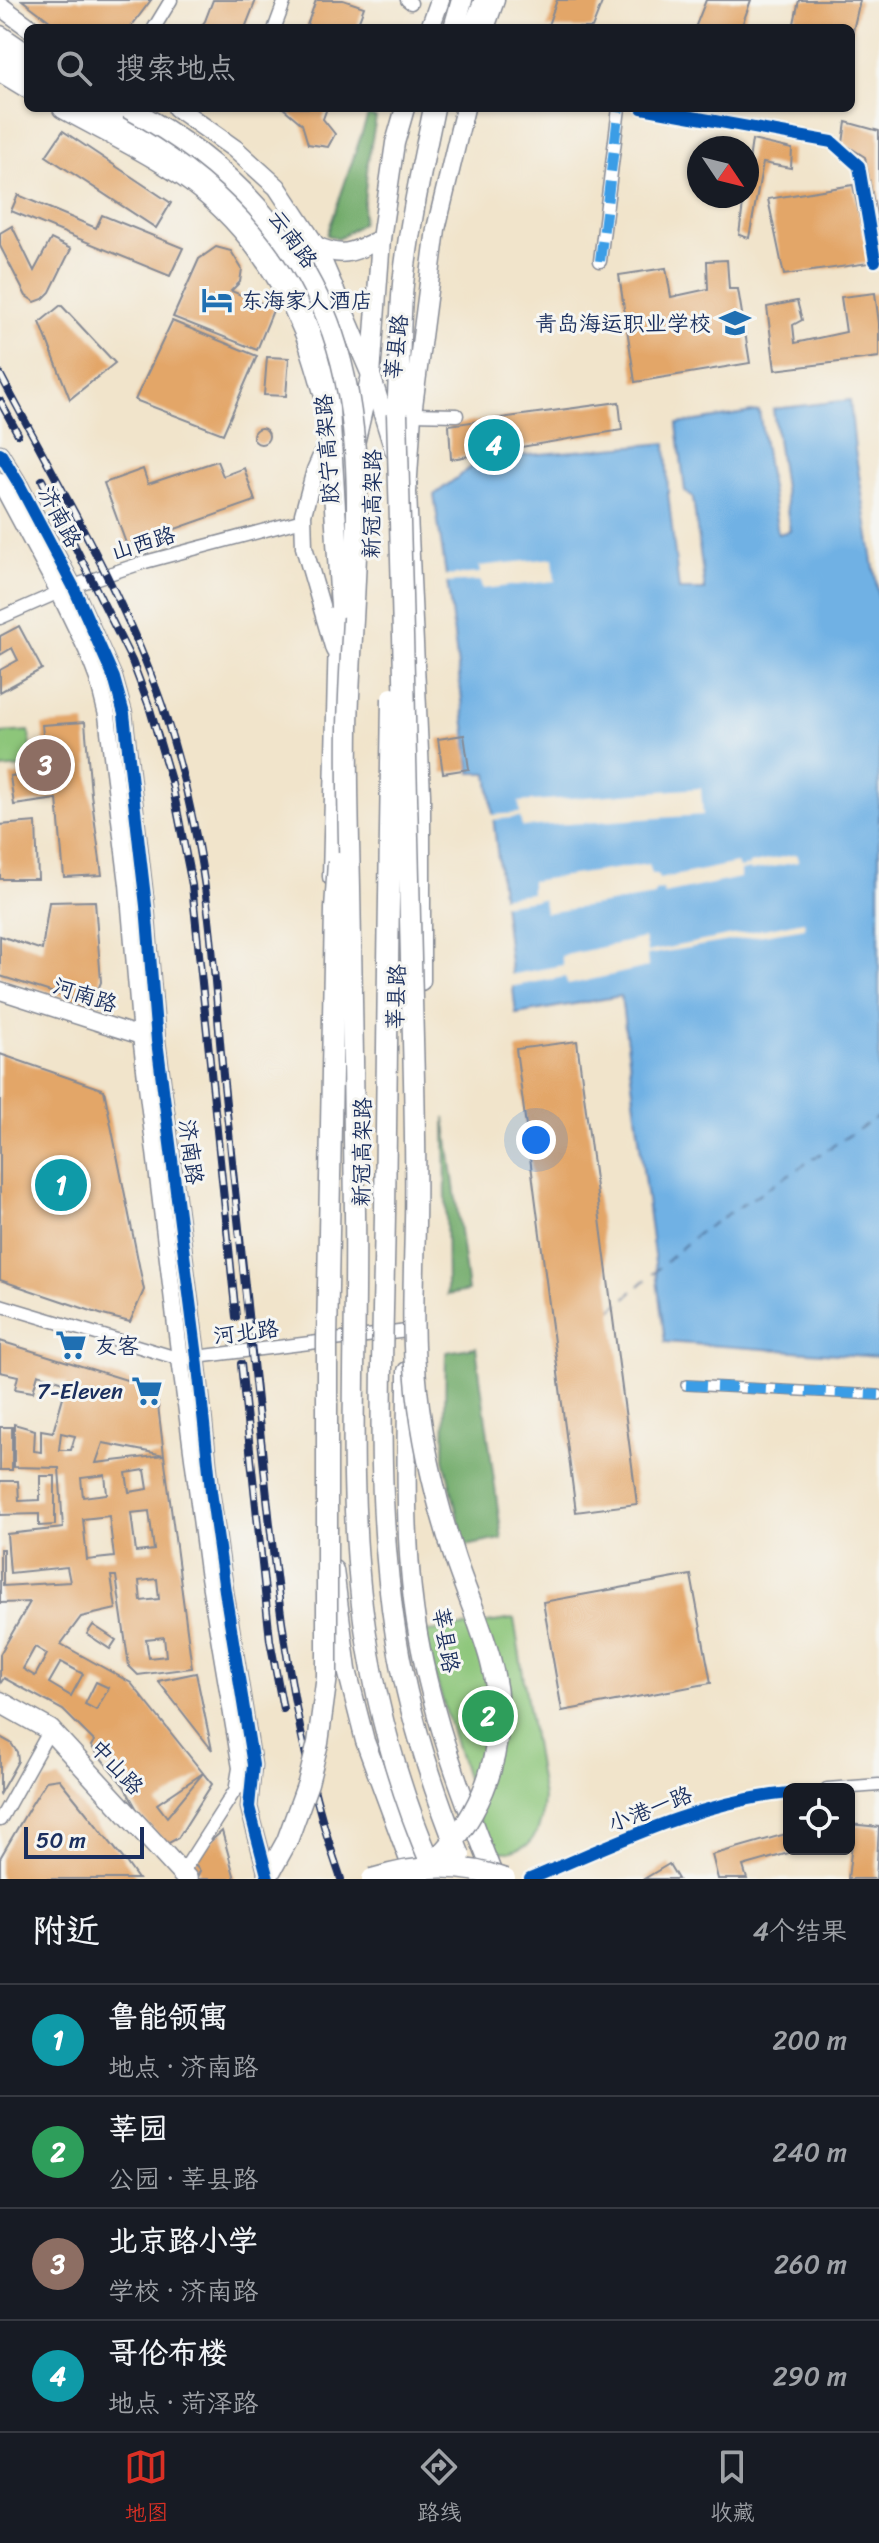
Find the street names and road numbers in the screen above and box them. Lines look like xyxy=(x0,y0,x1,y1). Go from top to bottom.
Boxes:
street label: 云南路 xyxy=(258,201,328,277)
street label: 莘县路 xyxy=(373,312,419,382)
street label: 胶宁高架路 xyxy=(304,393,350,505)
street label: 新冠高架路 xyxy=(352,449,392,559)
street label: 济南路 xyxy=(27,479,93,555)
street label: 山西路 xyxy=(106,515,180,571)
street label: 莘县路 xyxy=(375,963,417,1031)
street label: 河南路 xyxy=(48,966,122,1024)
street label: 新冠高架路 xyxy=(342,1097,382,1207)
street label: 济南路 xyxy=(168,1117,214,1187)
street label: 河北路 xyxy=(211,1309,281,1355)
street label: 莘县路 xyxy=(421,1604,471,1676)
street label: 中山路 xyxy=(80,1730,154,1804)
street label: 小港一路 xyxy=(602,1775,698,1843)

